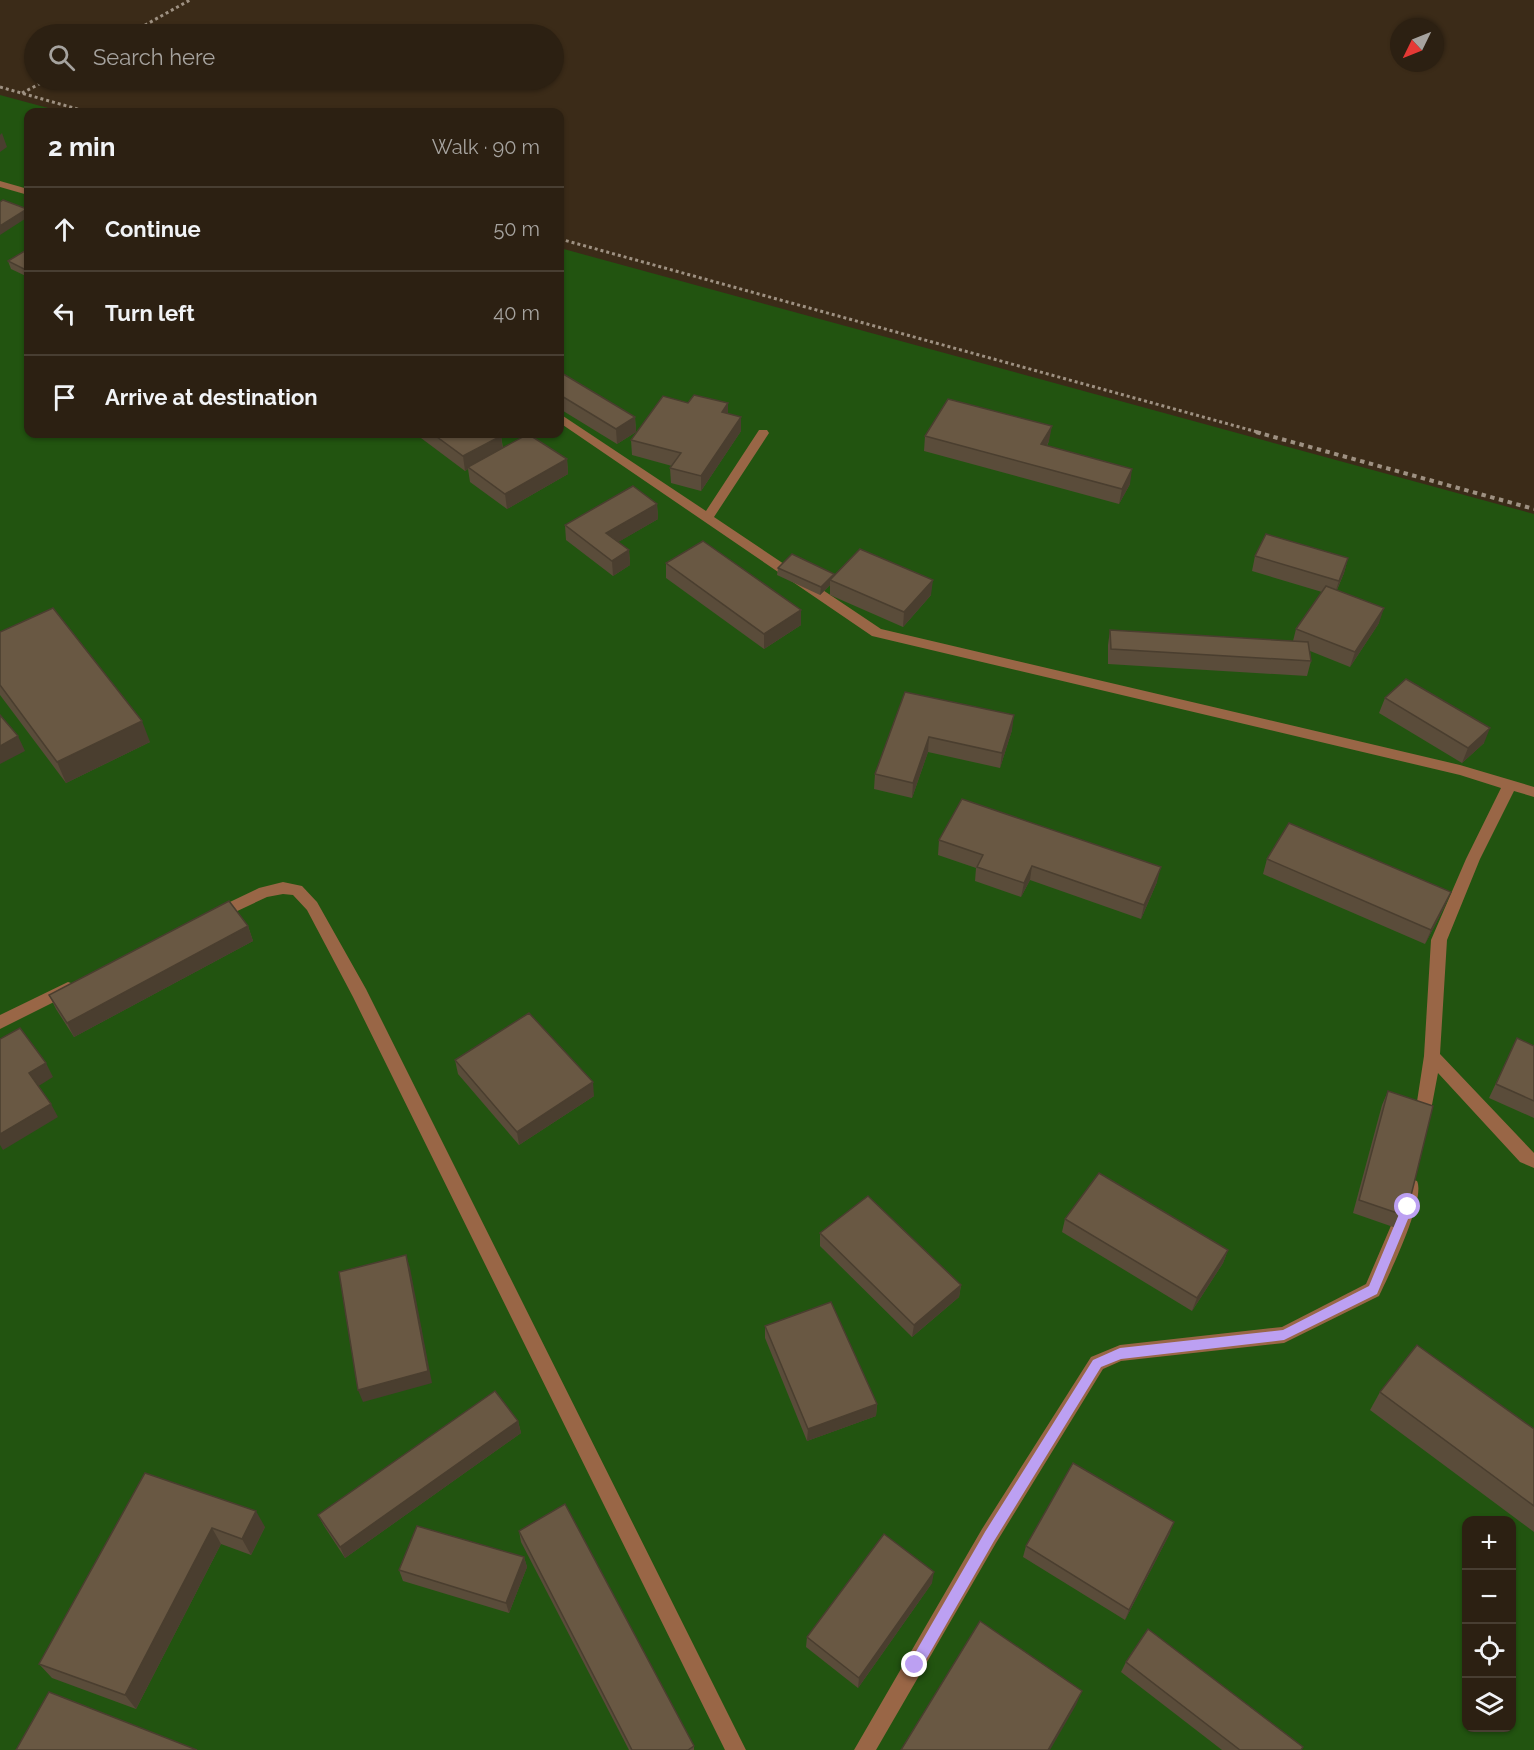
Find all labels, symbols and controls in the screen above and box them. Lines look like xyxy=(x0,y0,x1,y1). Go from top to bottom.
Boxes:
north arrow xyxy=(1390,18,1444,72)
search box xyxy=(24,24,564,90)
icon: search xyxy=(45,41,78,74)
text: Search here xyxy=(93,44,215,70)
text: 2 min xyxy=(48,132,115,162)
text: Walk · 90 m xyxy=(432,135,540,159)
icon: ahead xyxy=(48,213,81,246)
text: Continue xyxy=(105,216,201,242)
text: 50 m xyxy=(493,217,540,241)
icon: left xyxy=(48,297,81,330)
text: Turn left xyxy=(105,300,195,326)
text: 40 m xyxy=(493,301,540,325)
icon: arrive xyxy=(48,381,81,414)
text: Arrive at destination xyxy=(105,384,318,410)
route start xyxy=(1394,1193,1420,1219)
map controls xyxy=(1462,1516,1516,1732)
button: + xyxy=(1462,1516,1516,1570)
button: − xyxy=(1462,1570,1516,1624)
button: locate xyxy=(1462,1624,1516,1678)
route end xyxy=(901,1651,927,1677)
button: layers xyxy=(1462,1678,1516,1732)

